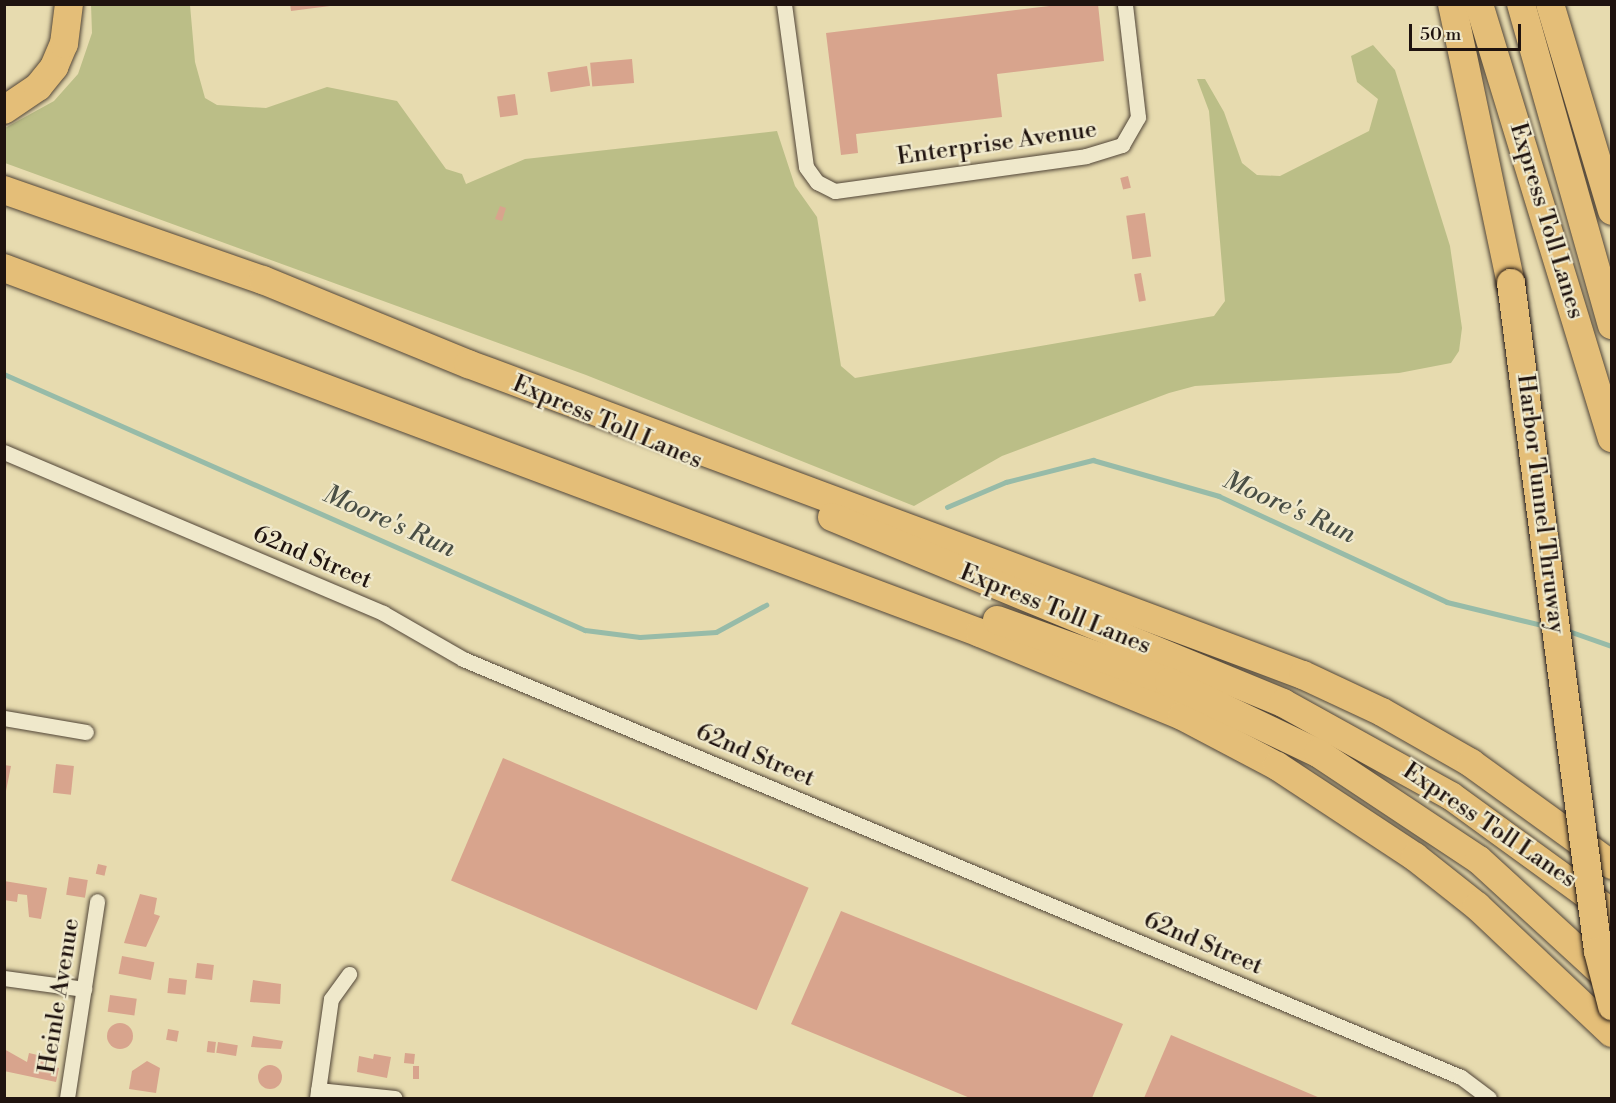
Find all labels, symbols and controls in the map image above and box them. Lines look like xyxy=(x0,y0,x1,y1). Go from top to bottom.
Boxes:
scale bar xyxy=(1412,12,1524,50)
text: 50 m xyxy=(1420,23,1461,46)
street label: Enterprise Avenue xyxy=(895,116,1099,172)
street label: Express Toll Lanes xyxy=(1503,120,1589,322)
street label: Express Toll Lanes xyxy=(508,370,706,476)
street label: Harbor Tunnel Thruway xyxy=(1510,373,1570,635)
water label: Moore's Run xyxy=(1218,465,1360,551)
water label: Moore's Run xyxy=(318,479,460,565)
street label: 62nd Street xyxy=(248,520,376,596)
street label: Express Toll Lanes xyxy=(955,559,1155,661)
street label: 62nd Street xyxy=(691,718,819,794)
street label: Express Toll Lanes xyxy=(1397,757,1581,895)
street label: 62nd Street xyxy=(1139,906,1267,982)
street label: Heinle Avenue xyxy=(34,916,86,1076)

